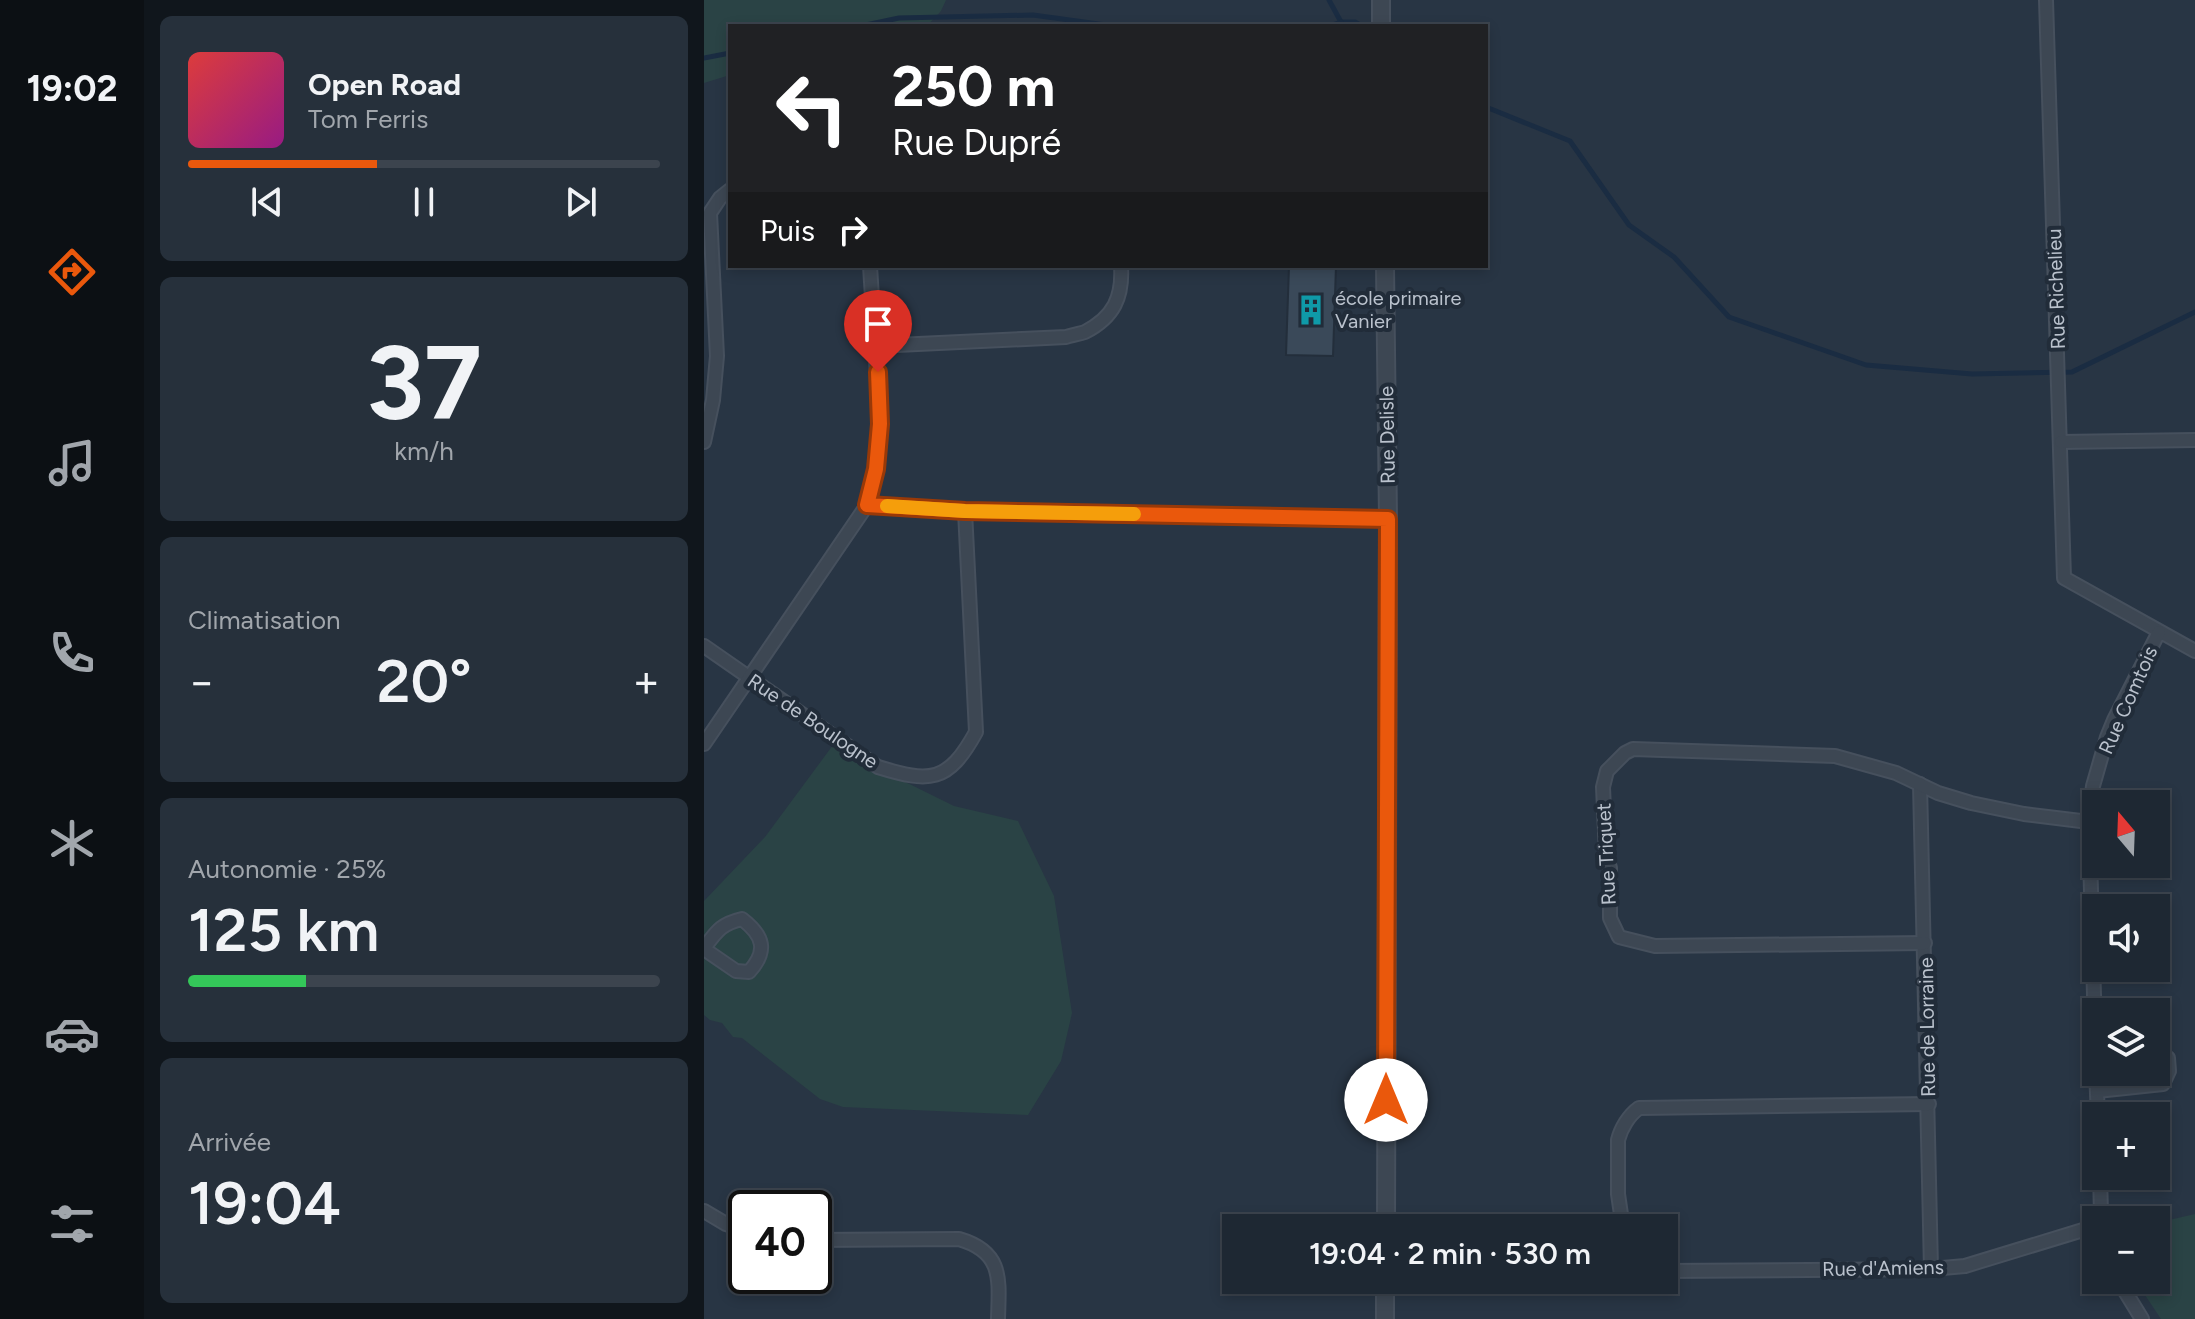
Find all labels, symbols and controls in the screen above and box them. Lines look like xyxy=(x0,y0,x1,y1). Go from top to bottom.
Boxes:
text: 250 m xyxy=(892,53,1055,120)
icon: left xyxy=(760,56,864,160)
text: Open Road xyxy=(308,66,461,103)
text: 19:02 xyxy=(26,67,118,110)
text: Tom Ferris xyxy=(308,103,428,135)
text: Rue Dupré xyxy=(892,121,1061,164)
icon: previous xyxy=(245,180,289,224)
icon: pause xyxy=(402,180,446,224)
icon: next xyxy=(559,180,603,224)
icon: right xyxy=(831,208,875,252)
text: Puis xyxy=(760,212,815,249)
street label: Rue Richelieu xyxy=(2042,228,2070,350)
icon: directions xyxy=(44,244,100,300)
place label: école primaire Vanier xyxy=(1335,286,1461,333)
pin xyxy=(844,290,912,372)
building icon: école primaire Vanier xyxy=(1294,293,1328,327)
icon: arrive xyxy=(856,302,900,346)
text: 37 xyxy=(366,320,482,445)
street label: Rue Delisle xyxy=(1374,386,1400,484)
icon: music xyxy=(44,435,100,491)
text: km/h xyxy=(394,435,454,467)
text: Climatisation xyxy=(188,604,341,636)
icon: phone xyxy=(44,625,100,681)
street label: Rue Comtois xyxy=(2094,642,2162,758)
text: 20° xyxy=(376,645,472,717)
text: − xyxy=(188,655,215,708)
text: + xyxy=(633,655,660,708)
street label: Rue de Boulogne xyxy=(743,669,883,773)
north arrow xyxy=(2082,790,2170,878)
map controls xyxy=(2082,790,2170,1294)
street label: Rue Triquet xyxy=(1591,802,1621,906)
icon: climate xyxy=(44,815,100,871)
text: Autonomie · 25% xyxy=(188,853,386,885)
text: 125 km xyxy=(188,894,379,966)
button: sound xyxy=(2082,894,2170,982)
street label: Rue de Lorraine xyxy=(1914,957,1940,1097)
button: layers xyxy=(2082,998,2170,1086)
icon: car xyxy=(44,1006,100,1062)
position arrow xyxy=(1344,1058,1428,1142)
button: + xyxy=(2082,1102,2170,1190)
text: Arrivée xyxy=(188,1126,271,1158)
text: 19:04 xyxy=(188,1167,341,1239)
speed limit sign: 40 xyxy=(728,1190,832,1294)
icon: filters xyxy=(44,1196,100,1252)
button: − xyxy=(2082,1206,2170,1294)
text: 19:04 · 2 min · 530 m xyxy=(1309,1235,1591,1272)
street label: Rue d'Amiens xyxy=(1822,1255,1944,1281)

